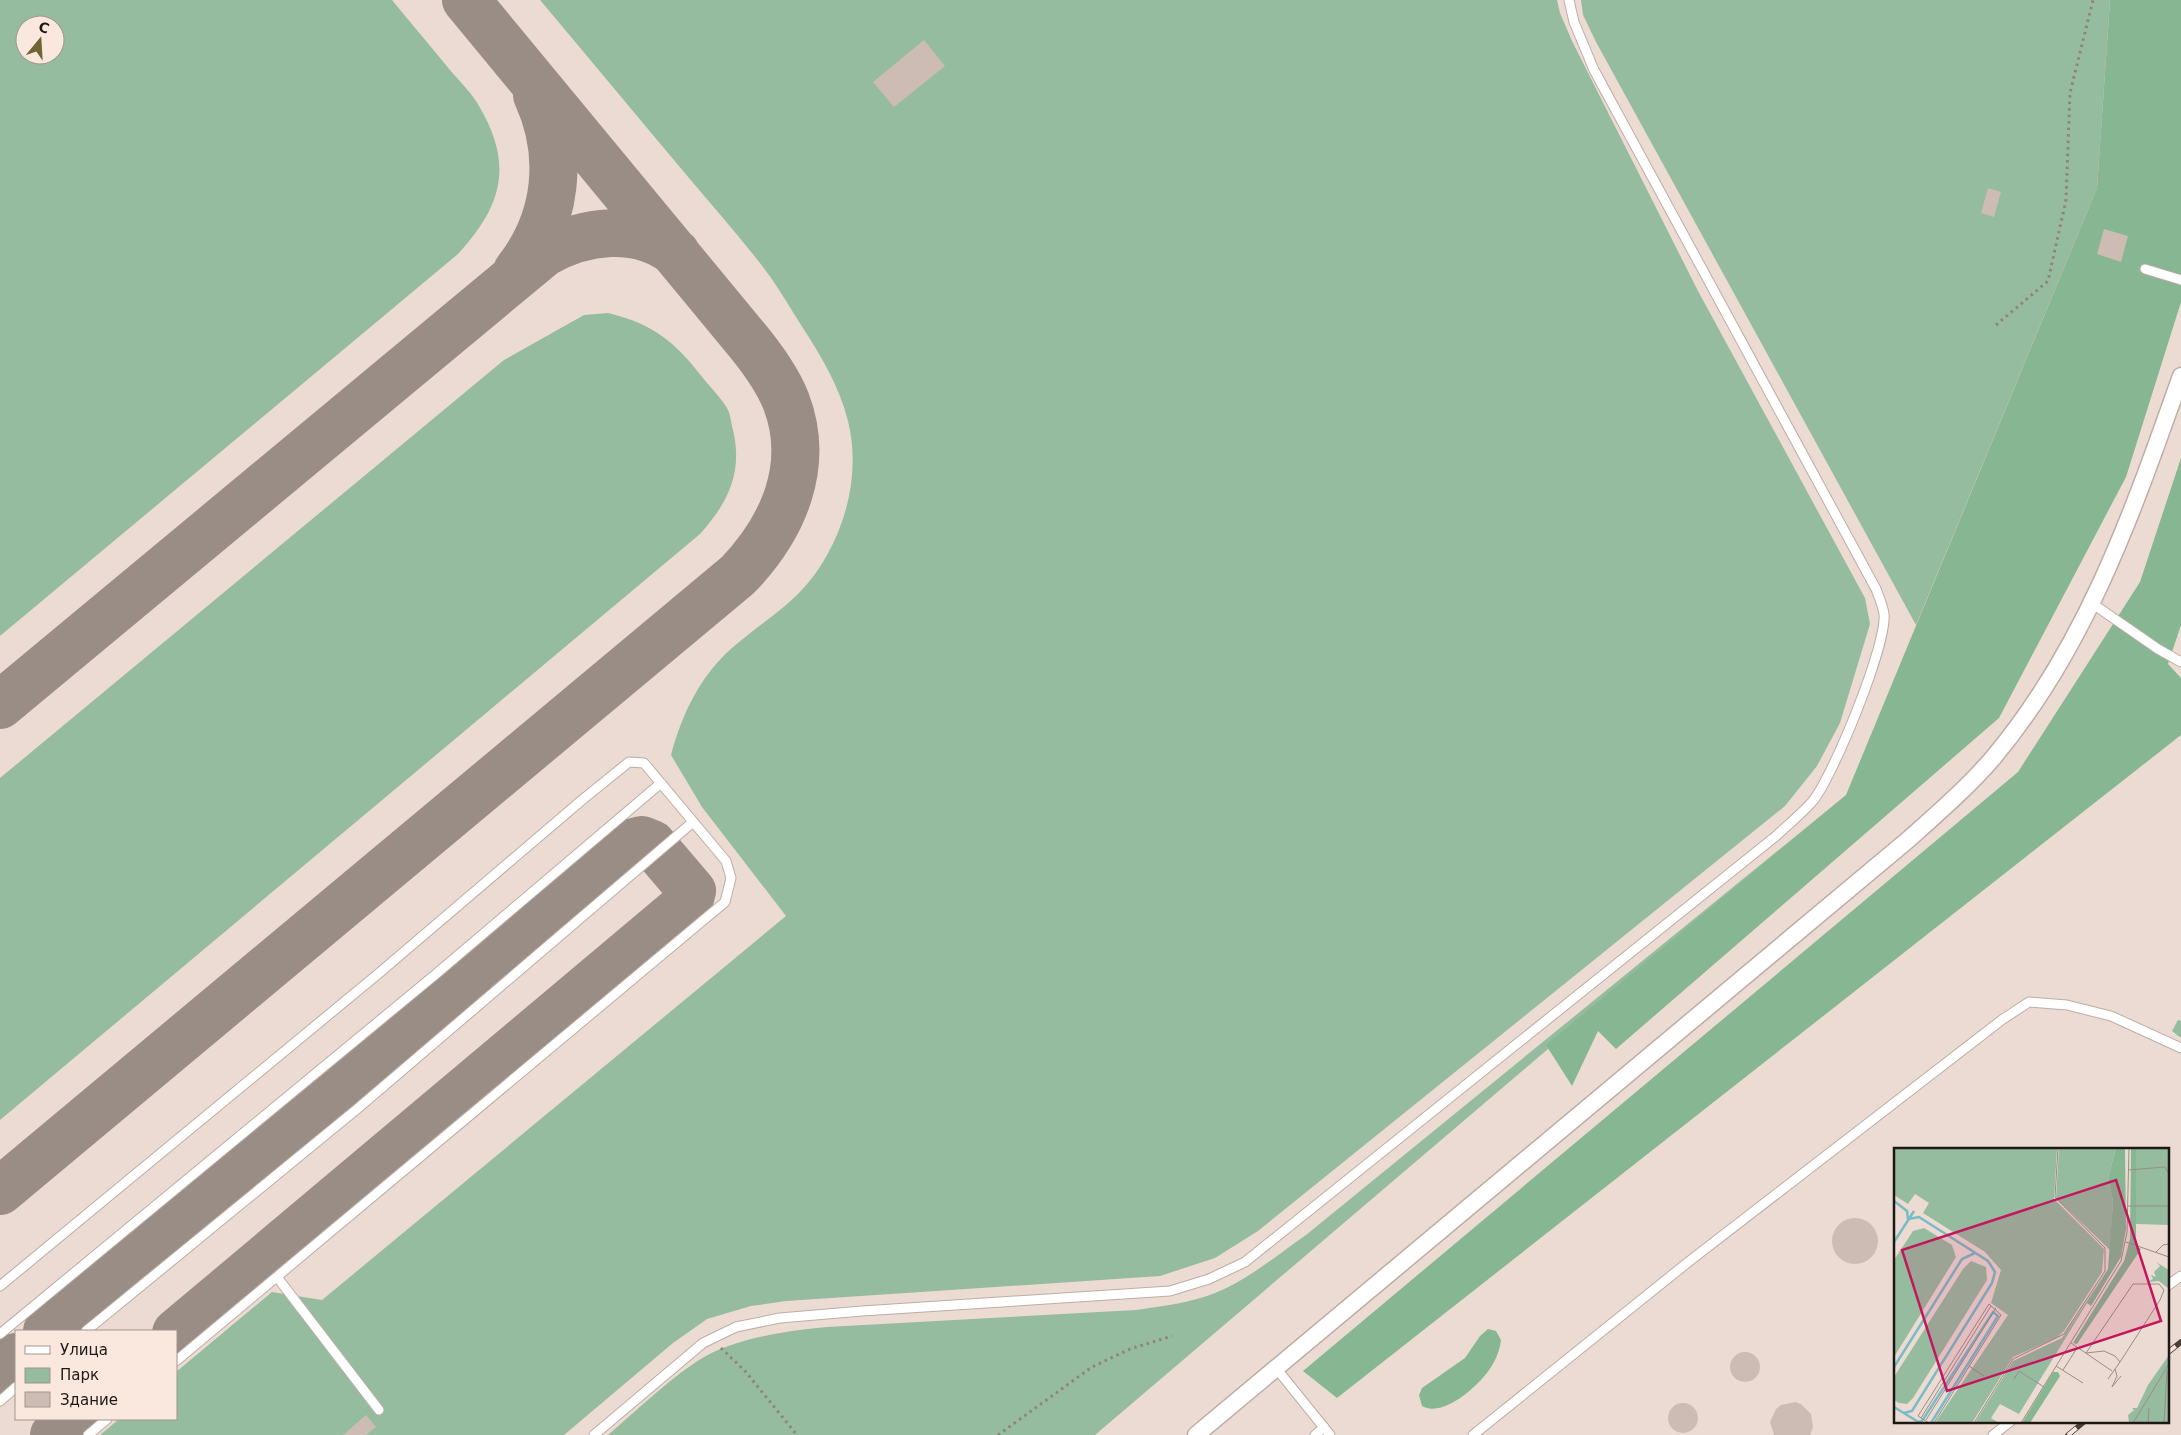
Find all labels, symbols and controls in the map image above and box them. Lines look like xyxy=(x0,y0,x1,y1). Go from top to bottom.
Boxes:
north arrow xyxy=(15,15,65,65)
text: С xyxy=(37,18,51,37)
inset map xyxy=(1894,1148,2168,1422)
legend xyxy=(15,1330,178,1420)
text: Улица xyxy=(60,1341,108,1359)
text: Парк xyxy=(60,1366,99,1384)
text: Здание xyxy=(60,1391,118,1409)

